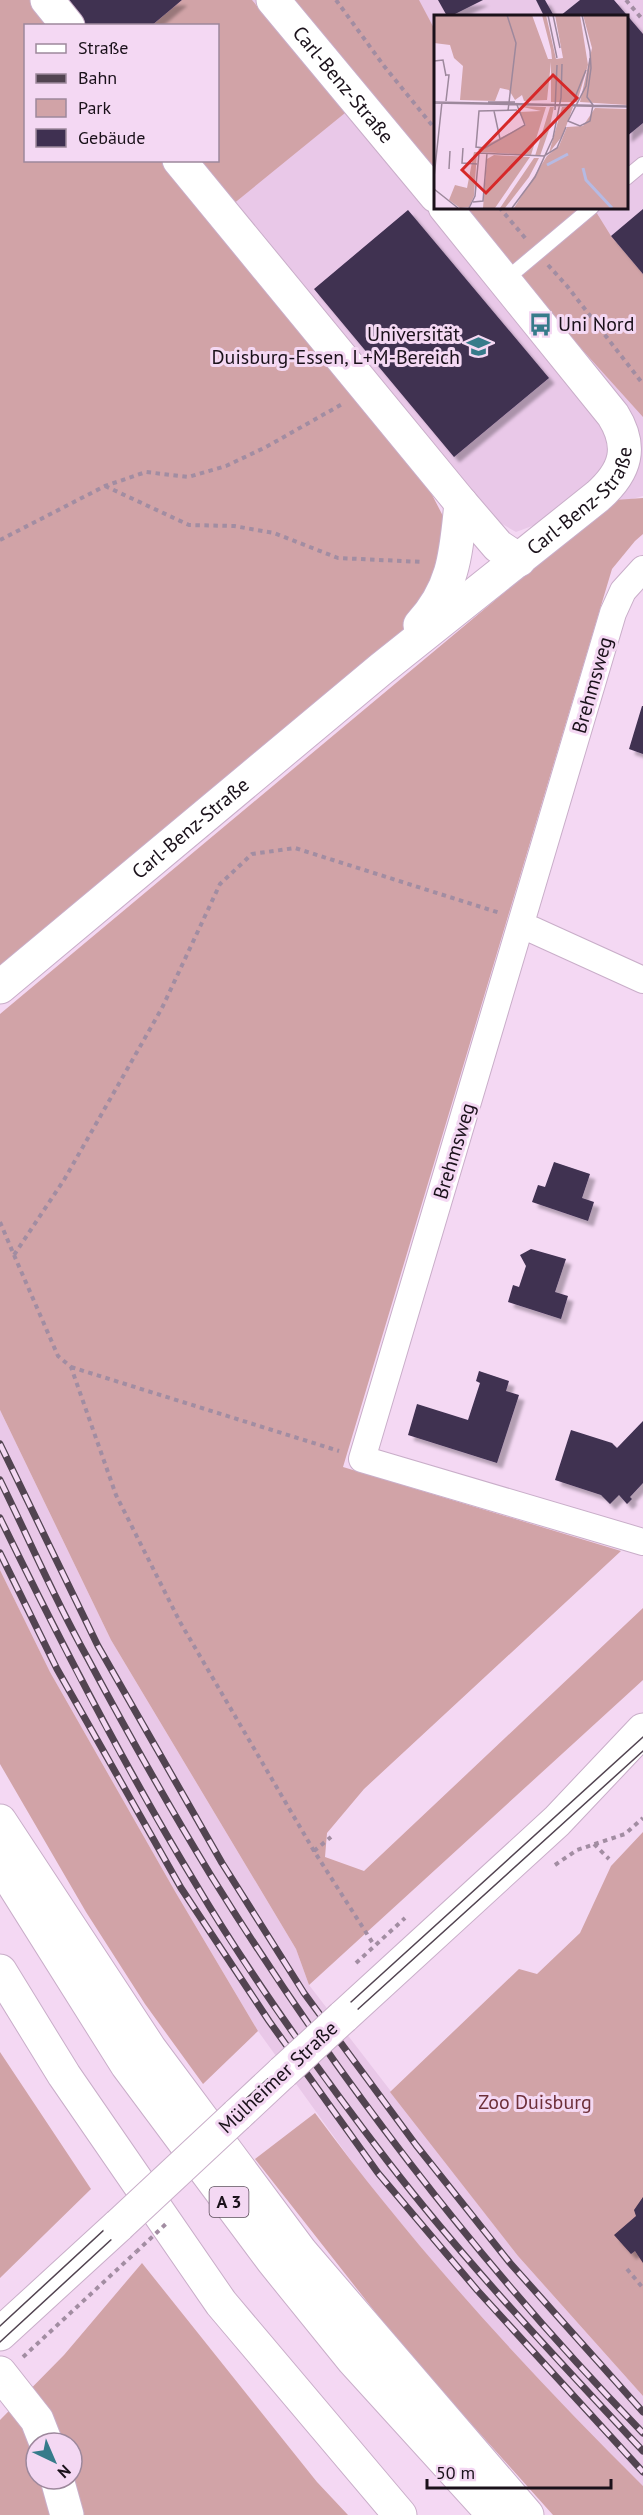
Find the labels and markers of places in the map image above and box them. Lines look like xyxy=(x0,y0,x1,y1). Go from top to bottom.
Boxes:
bus stop icon: Uni Nord xyxy=(527,311,553,337)
place label: Uni Nord xyxy=(558,311,634,337)
place label: Universität Duisburg-Essen, L+M-Bereich xyxy=(212,321,460,370)
school or university icon: Universität Duisburg-Essen, L+M-Bereich xyxy=(465,333,491,359)

